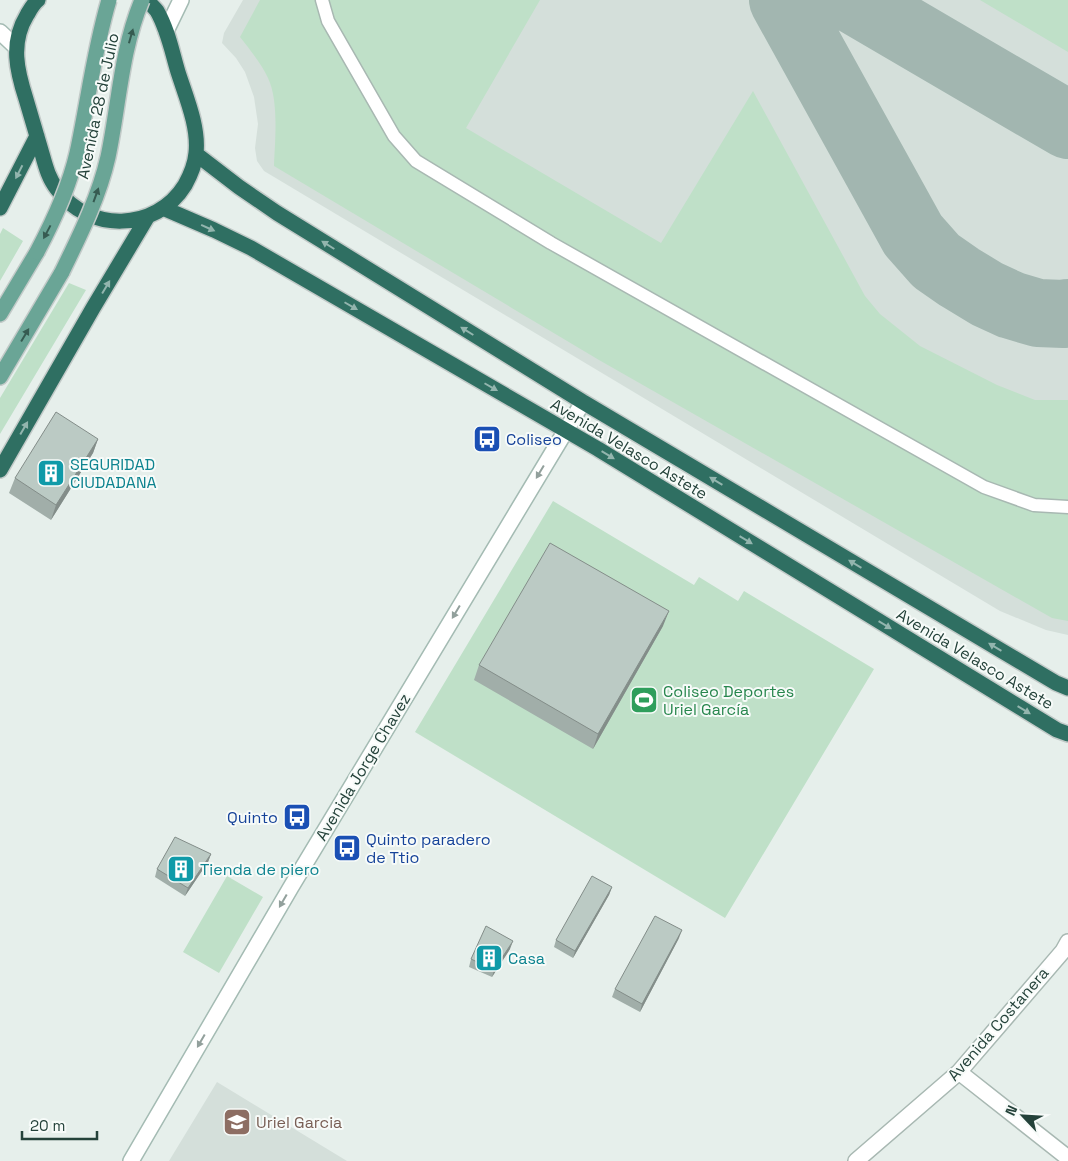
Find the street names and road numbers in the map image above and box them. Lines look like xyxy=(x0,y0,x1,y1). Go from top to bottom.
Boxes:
street label: Avenida 28 de Julio xyxy=(72,31,124,181)
street label: Avenida Velasco Astete xyxy=(547,394,711,504)
street label: Avenida Velasco Astete xyxy=(893,604,1057,714)
street label: Avenida Jorge Chavez xyxy=(311,690,415,844)
street label: Avenida Costanera xyxy=(943,963,1053,1085)

